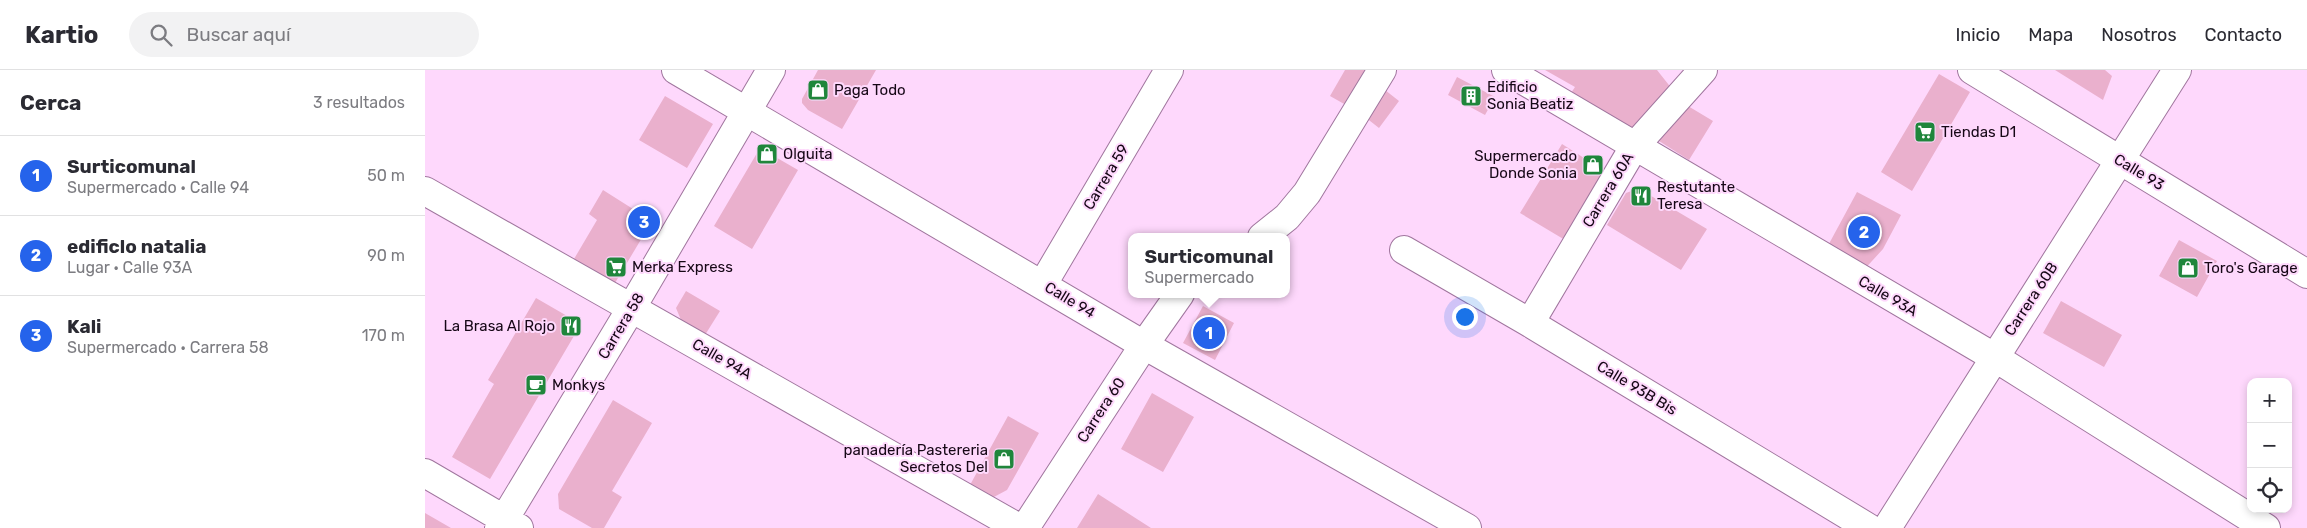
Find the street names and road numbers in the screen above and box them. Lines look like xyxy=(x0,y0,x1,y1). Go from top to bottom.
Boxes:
street label: Carrera 59 xyxy=(1079,141,1133,213)
street label: Carrera 60A xyxy=(1579,149,1637,231)
street label: Calle 93 xyxy=(2111,150,2167,194)
street label: Carrera 60B xyxy=(2001,259,2061,339)
street label: Calle 93A xyxy=(1855,272,1921,320)
street label: Calle 94 xyxy=(1042,278,1098,322)
street label: Carrera 58 xyxy=(594,290,648,362)
street label: Calle 94A xyxy=(689,335,755,383)
street label: Calle 93B Bis xyxy=(1594,357,1681,419)
street label: Carrera 60 xyxy=(1073,374,1129,446)

